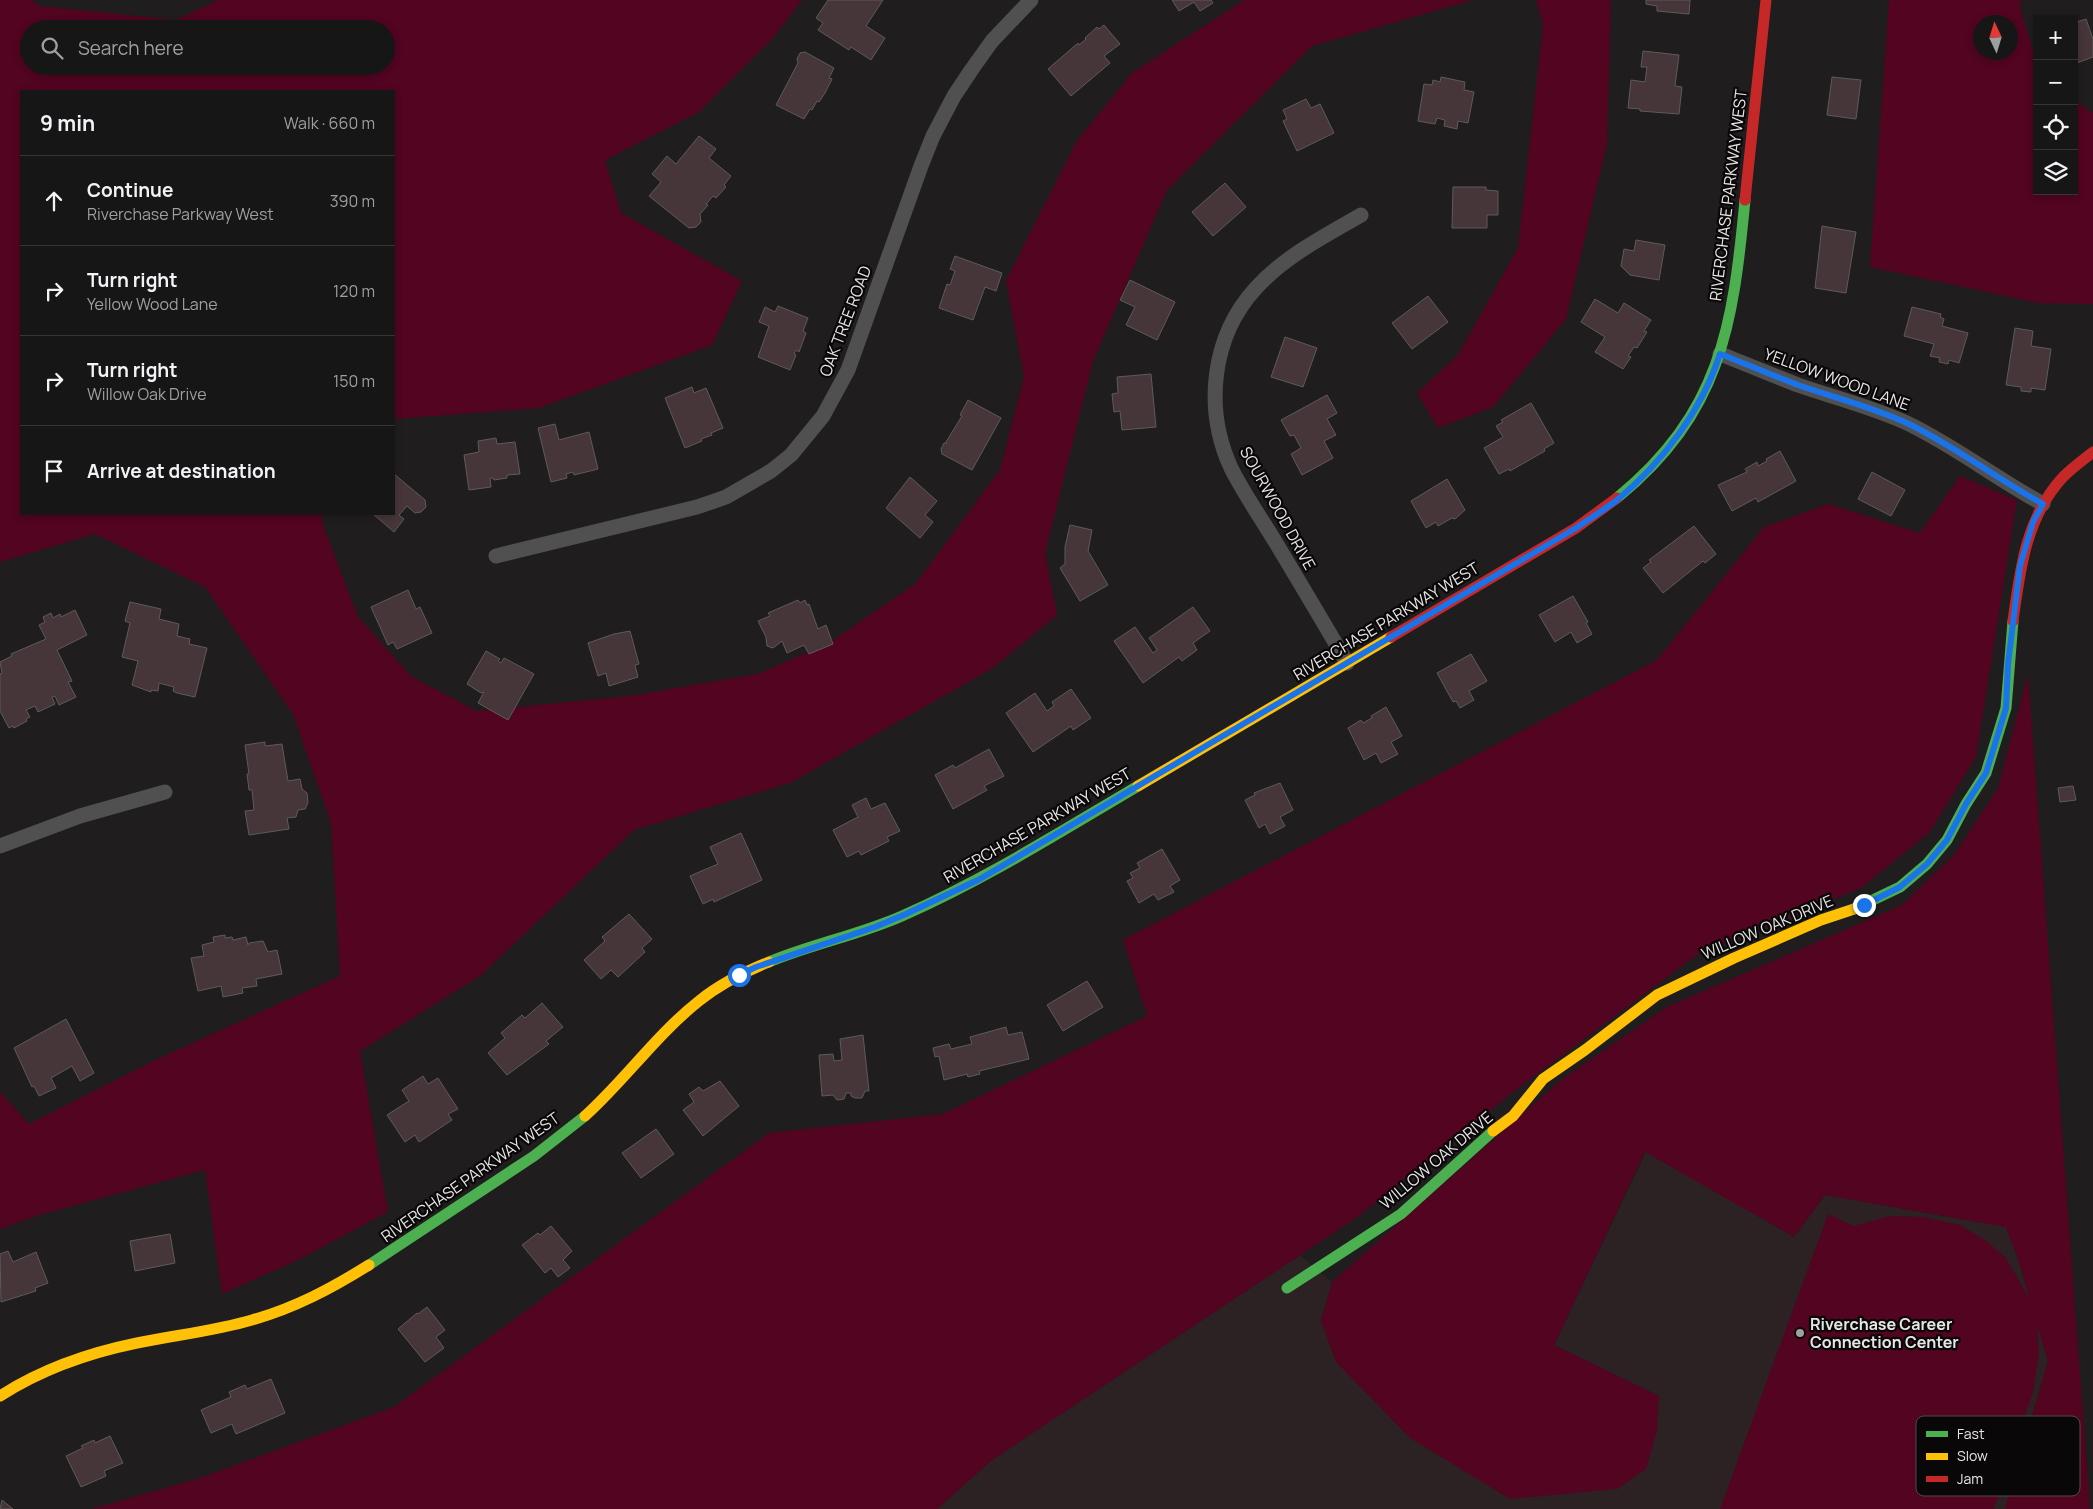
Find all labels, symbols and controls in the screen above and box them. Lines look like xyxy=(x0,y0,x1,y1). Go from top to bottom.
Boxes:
north arrow xyxy=(1973,15,2018,60)
map controls xyxy=(2033,15,2078,195)
button: + xyxy=(2033,15,2078,60)
search box xyxy=(20,20,395,75)
icon: search xyxy=(38,34,66,62)
text: Search here xyxy=(78,35,184,61)
button: − xyxy=(2033,60,2078,105)
street label: RIVERCHASE PARKWAY WEST xyxy=(1704,87,1752,302)
button: locate xyxy=(2033,105,2078,150)
text: 9 min xyxy=(40,109,95,137)
text: Walk · 660 m xyxy=(284,112,375,134)
button: layers xyxy=(2033,150,2078,195)
text: Continue xyxy=(87,177,173,203)
icon: ahead xyxy=(40,187,68,215)
text: 390 m xyxy=(330,190,375,212)
text: Riverchase Parkway West xyxy=(87,203,274,225)
street label: OAK TREE ROAD xyxy=(814,262,876,380)
text: Turn right xyxy=(87,267,177,293)
icon: right xyxy=(40,277,68,305)
text: 120 m xyxy=(333,280,375,302)
text: Yellow Wood Lane xyxy=(87,293,218,315)
street label: YELLOW WOOD LANE xyxy=(1761,342,1913,416)
text: Turn right xyxy=(87,357,177,383)
icon: right xyxy=(40,367,68,395)
text: 150 m xyxy=(333,370,375,392)
text: Willow Oak Drive xyxy=(87,383,207,405)
street label: SOURWOOD DRIVE xyxy=(1235,442,1321,574)
icon: arrive xyxy=(40,457,68,485)
text: Arrive at destination xyxy=(87,458,276,484)
street label: RIVERCHASE PARKWAY WEST xyxy=(1289,556,1483,685)
street label: RIVERCHASE PARKWAY WEST xyxy=(939,762,1135,888)
street label: WILLOW OAK DRIVE xyxy=(1698,889,1836,965)
route end xyxy=(1853,894,1876,917)
route start xyxy=(728,964,751,987)
street label: WILLOW OAK DRIVE xyxy=(1375,1106,1497,1214)
street label: RIVERCHASE PARKWAY WEST xyxy=(376,1107,564,1247)
place label: Riverchase Career Connection Center xyxy=(1810,1313,1959,1353)
marker: Riverchase Career Connection Center xyxy=(1794,1327,1806,1339)
legend xyxy=(1916,1416,2080,1496)
text: Fast xyxy=(1957,1424,1985,1443)
text: Slow xyxy=(1957,1446,1988,1465)
text: Jam xyxy=(1957,1469,1983,1488)

